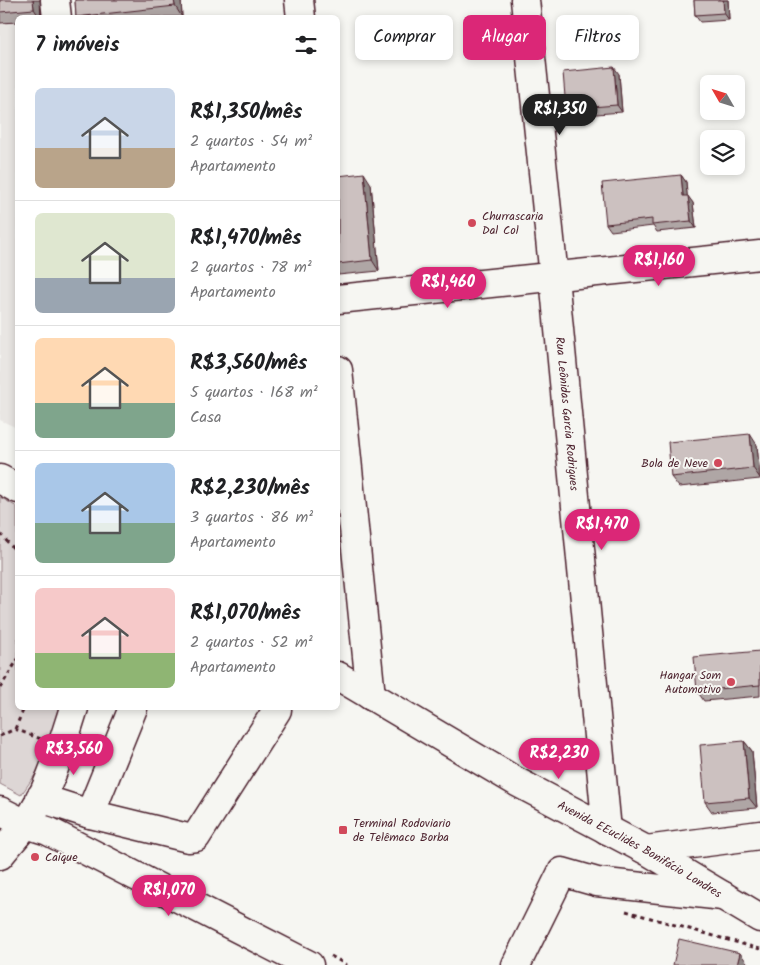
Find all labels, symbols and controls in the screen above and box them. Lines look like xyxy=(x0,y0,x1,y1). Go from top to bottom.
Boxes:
chip: Comprar xyxy=(355,15,453,60)
chip: Alugar xyxy=(463,15,546,60)
chip: Filtros xyxy=(556,15,639,60)
text: 7 imóveis xyxy=(35,29,120,62)
icon: filters xyxy=(292,31,320,59)
north arrow xyxy=(700,75,745,120)
map controls xyxy=(700,75,745,175)
pin: R$1,350 xyxy=(514,94,606,136)
text: R$1,350/mês xyxy=(190,96,302,129)
text: R$1,350 xyxy=(533,97,587,122)
icon: home xyxy=(75,108,135,168)
text: 2 quartos · 54 m² xyxy=(190,129,312,154)
button: layers xyxy=(700,130,745,175)
text: Apartamento xyxy=(190,154,276,179)
place label: Churrascaria Dal Col xyxy=(482,207,544,240)
marker: Churrascaria Dal Col xyxy=(466,217,478,229)
text: R$1,470/mês xyxy=(190,222,302,255)
icon: home xyxy=(75,233,135,293)
pin: R$1,160 xyxy=(613,244,705,287)
text: R$1,160 xyxy=(634,248,684,273)
text: 2 quartos · 78 m² xyxy=(190,255,312,280)
pin: R$1,460 xyxy=(402,266,494,309)
text: R$1,460 xyxy=(421,270,475,295)
text: Apartamento xyxy=(190,280,276,305)
street label: Rua Leônidas Garcia Rodrigues xyxy=(550,336,584,492)
text: R$3,560/mês xyxy=(190,347,307,380)
icon: home xyxy=(75,358,135,418)
text: 5 quartos · 168 m² xyxy=(190,380,318,405)
text: Casa xyxy=(190,405,221,430)
place label: Bola de Neve xyxy=(641,454,709,473)
marker: Bola de Neve xyxy=(712,457,724,469)
text: R$2,230/mês xyxy=(190,472,310,505)
icon: home xyxy=(75,483,135,543)
text: 3 quartos · 86 m² xyxy=(190,505,313,530)
pin: R$1,470 xyxy=(556,508,648,551)
text: R$1,470 xyxy=(576,512,628,537)
text: Apartamento xyxy=(190,530,276,555)
text: R$1,070/mês xyxy=(190,597,301,630)
icon: home xyxy=(75,608,135,668)
text: 2 quartos · 52 m² xyxy=(190,630,313,655)
text: Apartamento xyxy=(190,655,276,680)
place label: Hangar Som Automotivo xyxy=(659,666,721,699)
marker: Hangar Som Automotivo xyxy=(725,676,737,688)
pin: R$3,560 xyxy=(28,734,120,776)
text: R$3,560 xyxy=(45,737,103,762)
pin: R$2,230 xyxy=(513,738,605,780)
text: R$2,230 xyxy=(530,741,588,766)
street label: Avenida EEuclides Bonifácio Londres xyxy=(554,796,726,903)
place label: Terminal Rodoviario de Telêmaco Borba xyxy=(353,814,451,847)
marker: Terminal Rodoviario de Telêmaco Borba xyxy=(337,824,349,836)
place label: Caique xyxy=(45,848,78,867)
marker: Caique xyxy=(29,851,41,863)
pin: R$1,070 xyxy=(123,874,215,917)
text: R$1,070 xyxy=(143,878,195,903)

